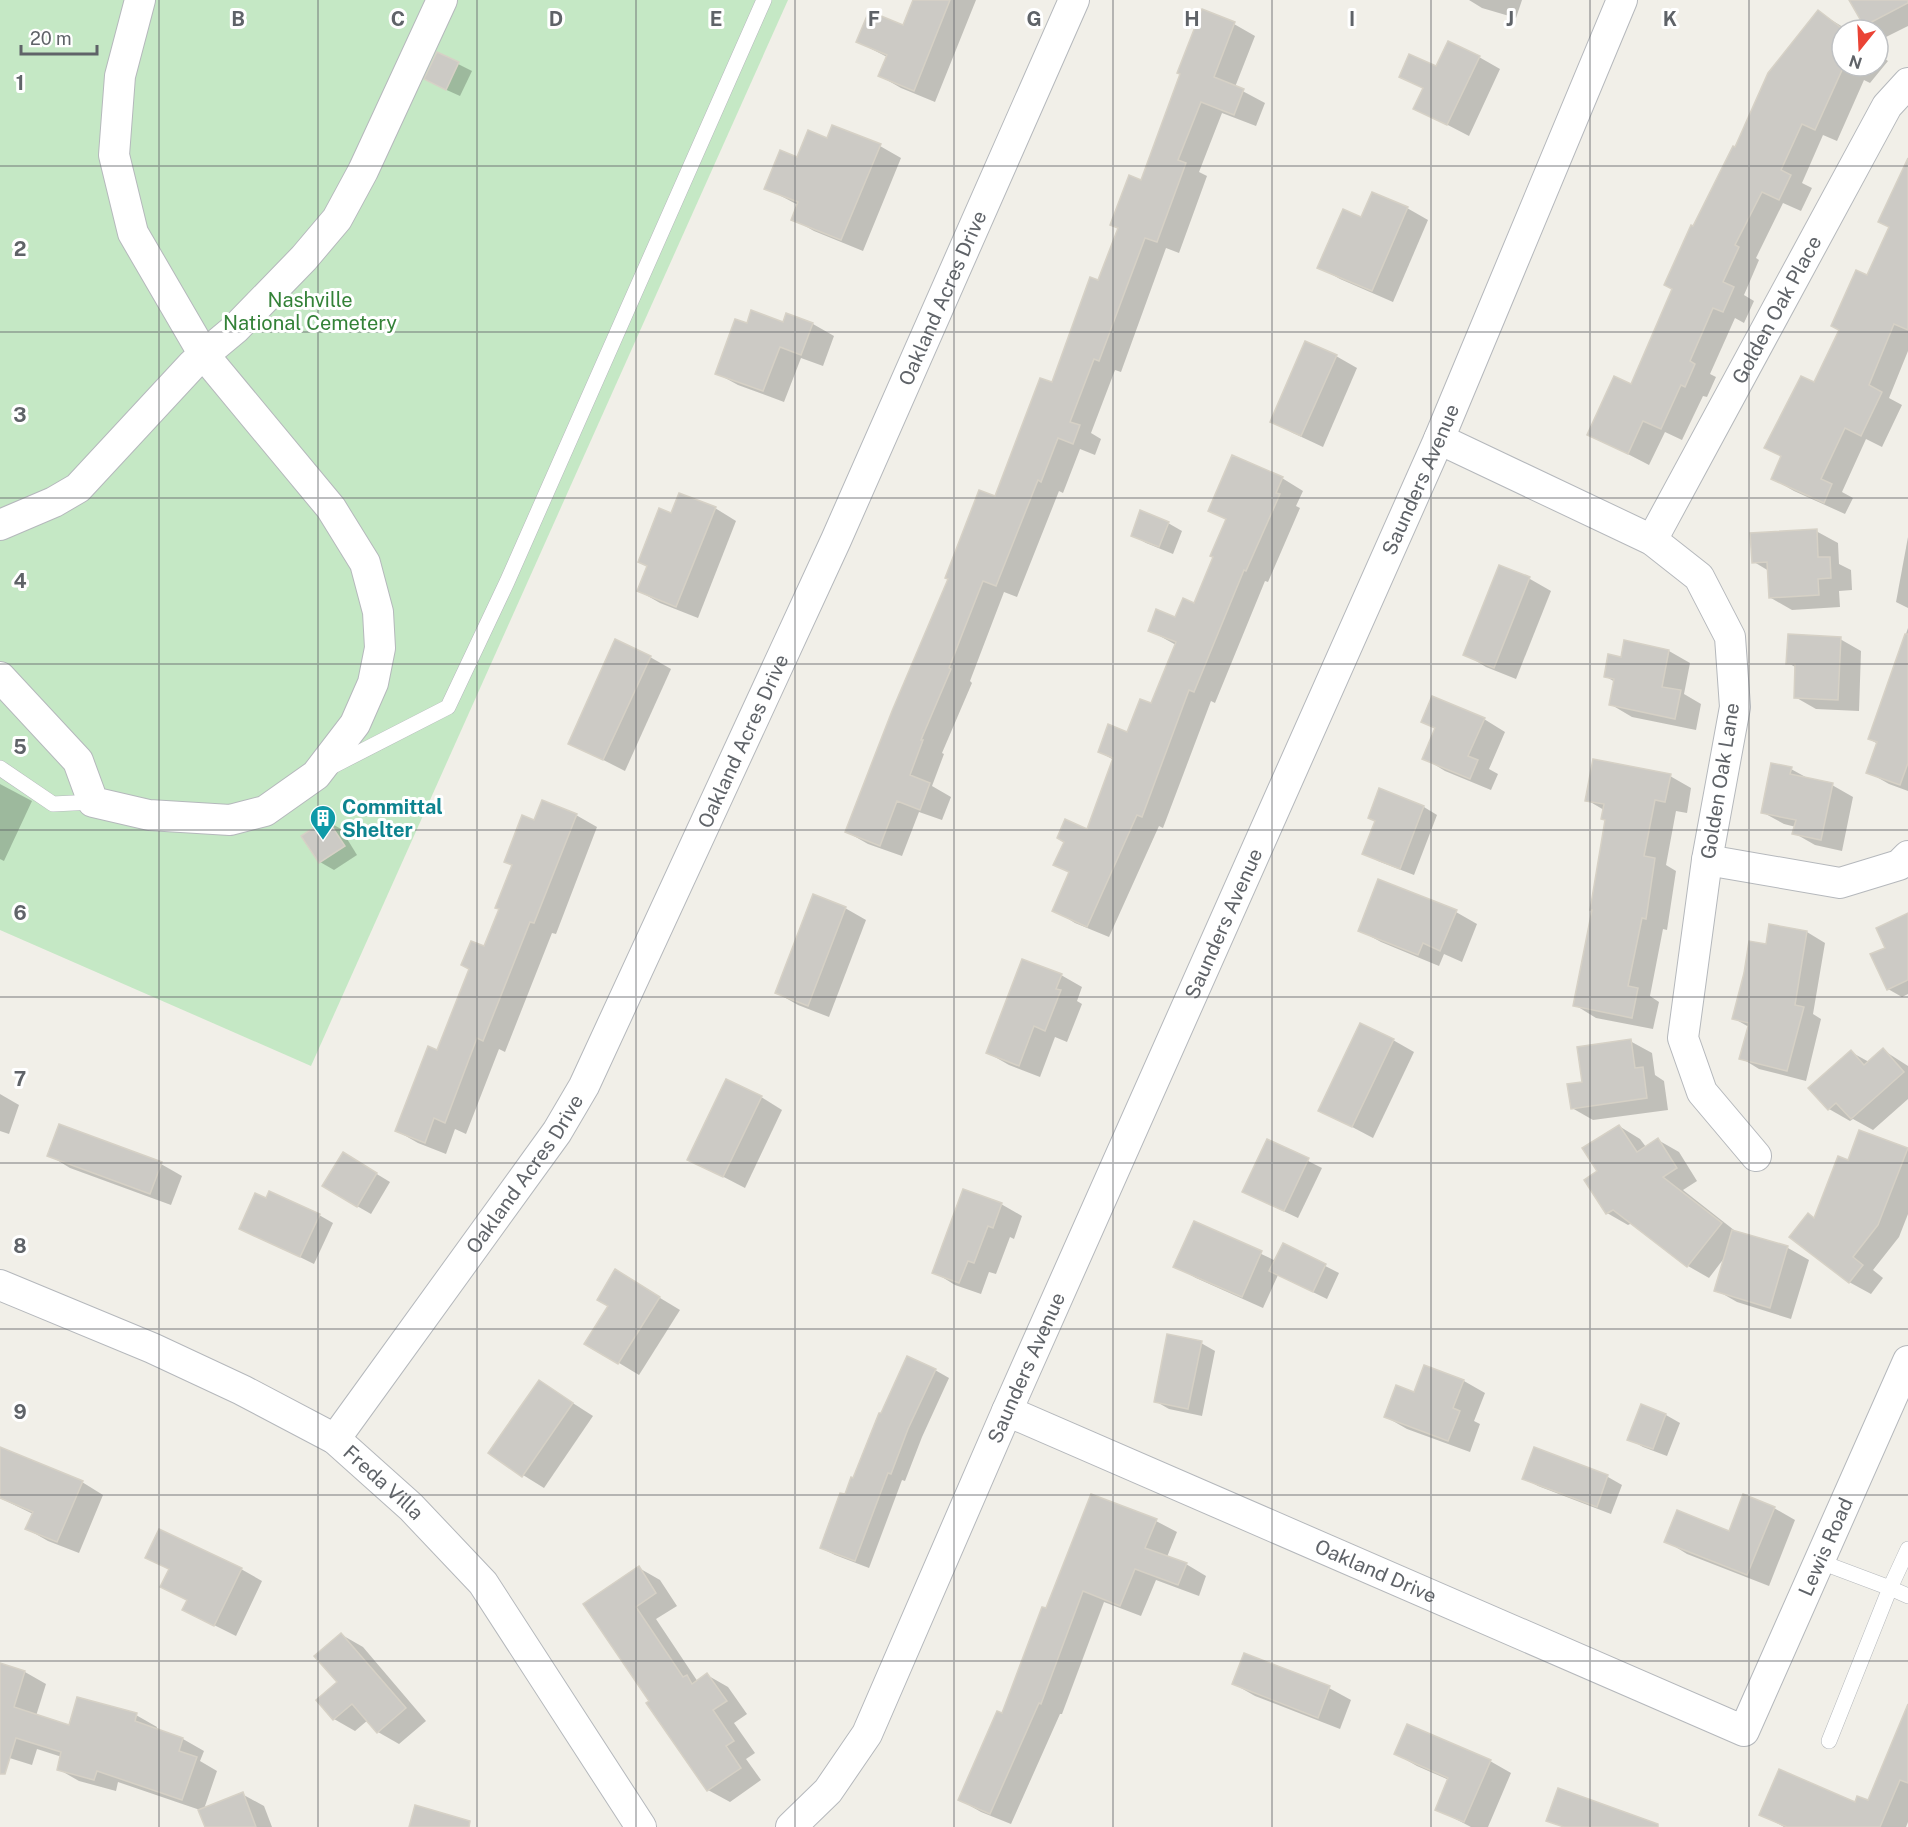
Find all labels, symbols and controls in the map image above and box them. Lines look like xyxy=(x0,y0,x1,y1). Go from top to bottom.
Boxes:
text: B xyxy=(231,7,245,31)
text: C xyxy=(391,7,405,31)
text: D xyxy=(549,7,563,31)
text: E xyxy=(710,7,722,31)
text: F xyxy=(868,7,880,31)
text: G xyxy=(1026,7,1042,31)
text: H xyxy=(1184,7,1200,31)
text: I xyxy=(1349,7,1355,31)
text: J xyxy=(1506,7,1514,31)
text: K xyxy=(1663,7,1677,31)
scale bar xyxy=(21,18,98,56)
north arrow xyxy=(1830,18,1890,78)
text: 20 m xyxy=(30,28,72,49)
text: N xyxy=(1847,51,1864,73)
text: 1 xyxy=(16,71,24,95)
street label: Oakland Acres Drive xyxy=(894,207,992,389)
street label: Golden Oak Place xyxy=(1727,231,1827,388)
text: 2 xyxy=(14,237,26,261)
park label: Nashville National Cemetery xyxy=(223,288,397,335)
street label: Saunders Avenue xyxy=(1377,400,1464,559)
text: 3 xyxy=(13,403,27,427)
text: 4 xyxy=(13,569,27,593)
street label: Oakland Acres Drive xyxy=(693,650,794,832)
street label: Golden Oak Lane xyxy=(1696,701,1744,861)
text: 5 xyxy=(13,735,27,759)
place label: Committal Shelter xyxy=(342,795,443,842)
building icon: Committal Shelter xyxy=(308,803,338,841)
street label: Saunders Avenue xyxy=(1180,845,1268,1003)
text: 6 xyxy=(13,901,27,925)
text: 7 xyxy=(14,1067,26,1091)
street label: Oakland Acres Drive xyxy=(461,1090,588,1258)
text: 8 xyxy=(13,1234,27,1258)
street label: Saunders Avenue xyxy=(982,1289,1070,1447)
text: 9 xyxy=(13,1400,27,1424)
street label: Freda Villa xyxy=(338,1440,429,1525)
street label: Lewis Road xyxy=(1793,1494,1858,1600)
street label: Oakland Drive xyxy=(1311,1534,1440,1608)

